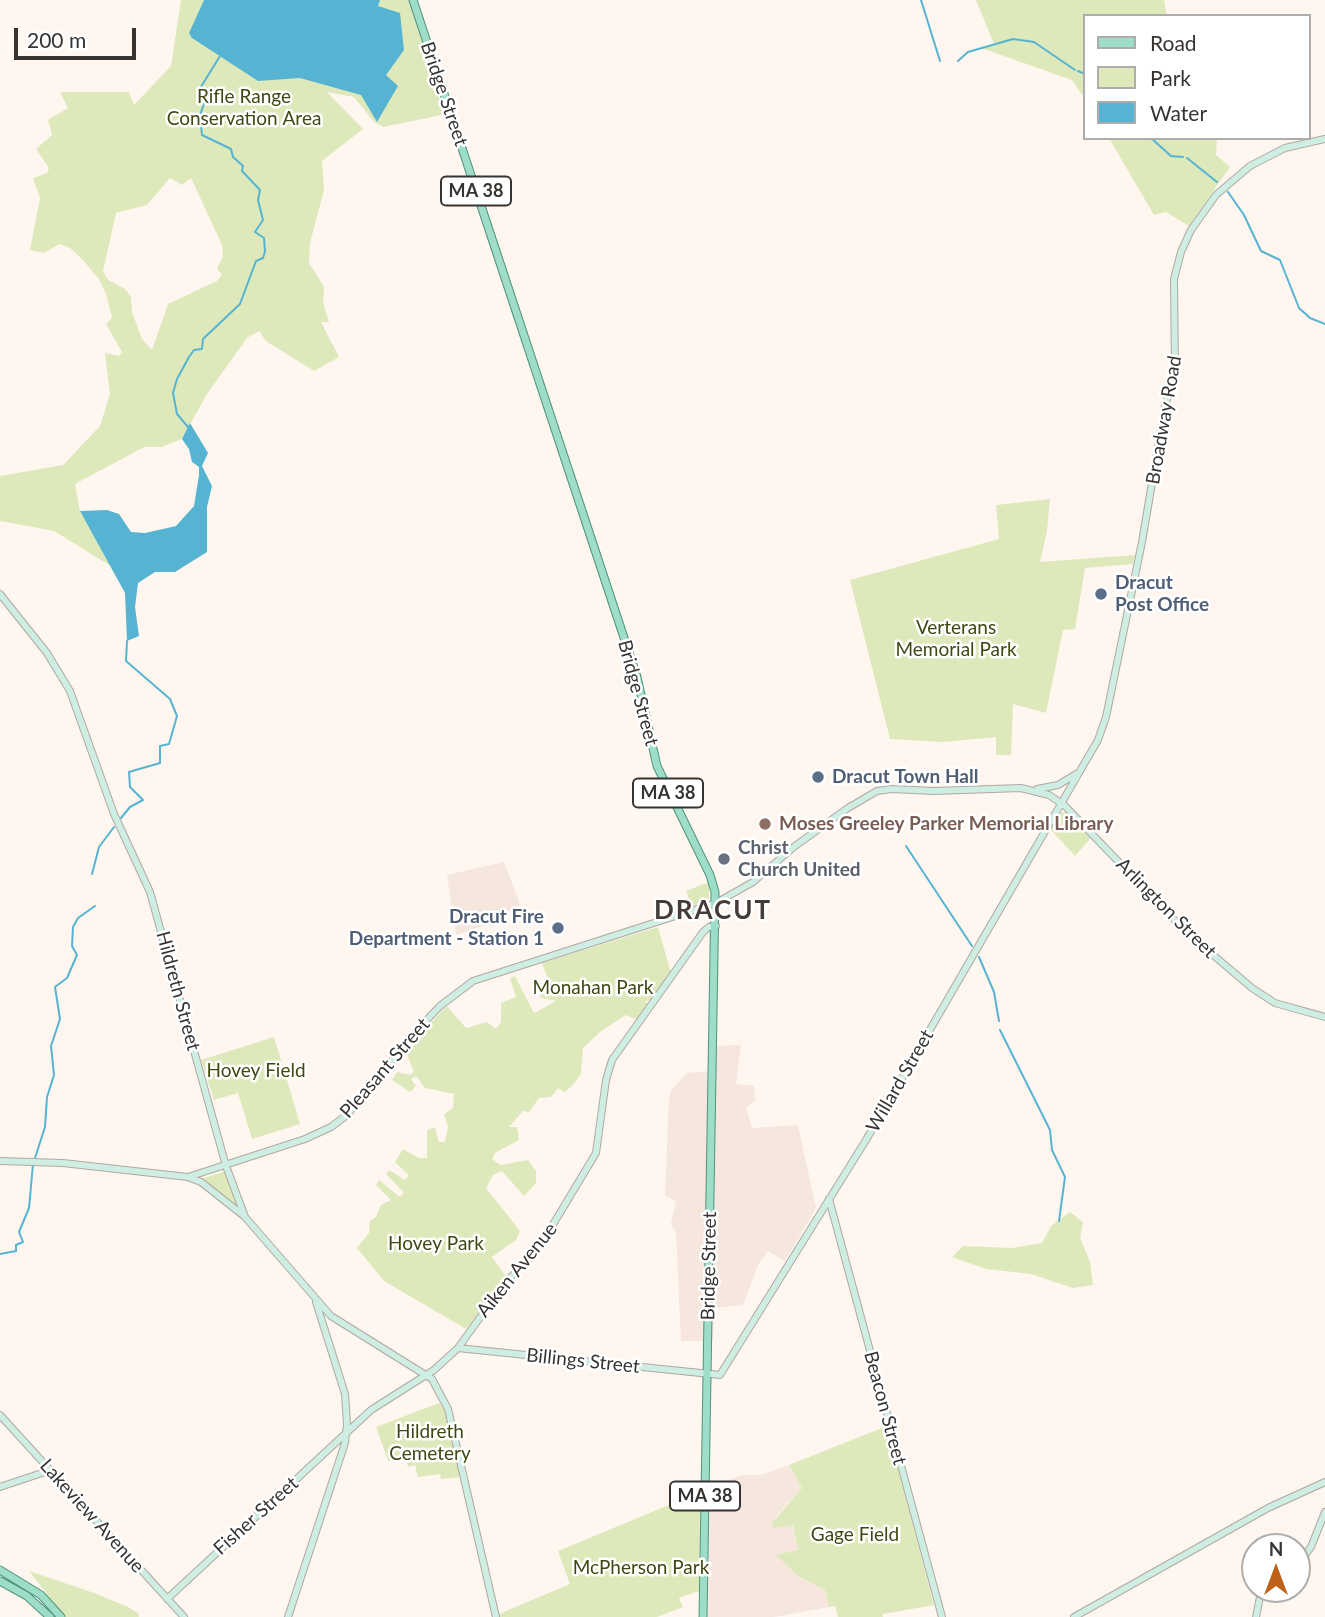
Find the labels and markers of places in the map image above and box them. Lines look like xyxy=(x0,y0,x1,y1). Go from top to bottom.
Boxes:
place label: Dracut Post Office xyxy=(1115,572,1209,616)
marker: Dracut Post Office xyxy=(1093,586,1109,602)
place label: Dracut Town Hall xyxy=(832,766,978,788)
marker: Dracut Town Hall xyxy=(810,769,826,785)
place label: Moses Greeley Parker Memorial Library xyxy=(779,813,1113,835)
marker: Moses Greeley Parker Memorial Library xyxy=(757,816,773,832)
place label: Christ Church United xyxy=(738,837,861,881)
marker: Christ Church United xyxy=(716,851,732,867)
place label: Dracut Fire Department - Station 1 xyxy=(349,906,544,950)
marker: Dracut Fire Department - Station 1 xyxy=(550,920,566,936)

